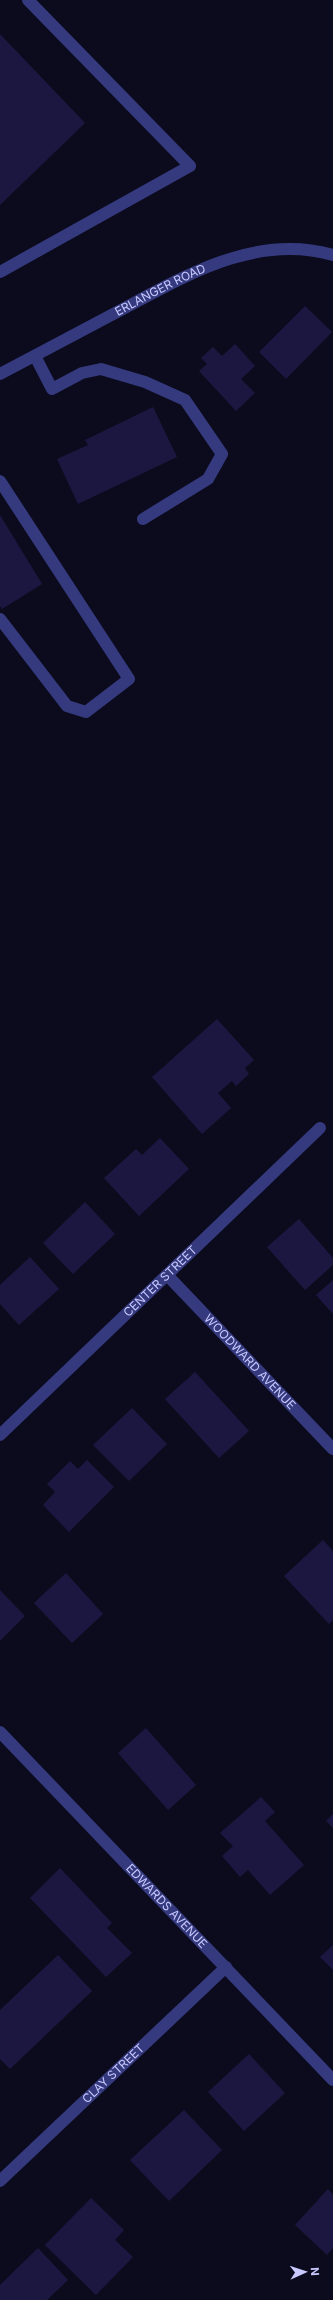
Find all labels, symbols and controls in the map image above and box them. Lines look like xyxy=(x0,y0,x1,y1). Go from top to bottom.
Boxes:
street label: ERLANGER ROAD xyxy=(112,260,208,319)
street label: CENTER STREET xyxy=(120,1242,200,1320)
street label: WOODWARD AVENUE xyxy=(201,1311,299,1412)
street label: EDWARDS AVENUE xyxy=(123,1860,211,1951)
street label: CLAY STREET xyxy=(79,2040,147,2106)
north arrow xyxy=(285,2252,325,2292)
text: N xyxy=(308,2267,322,2276)

